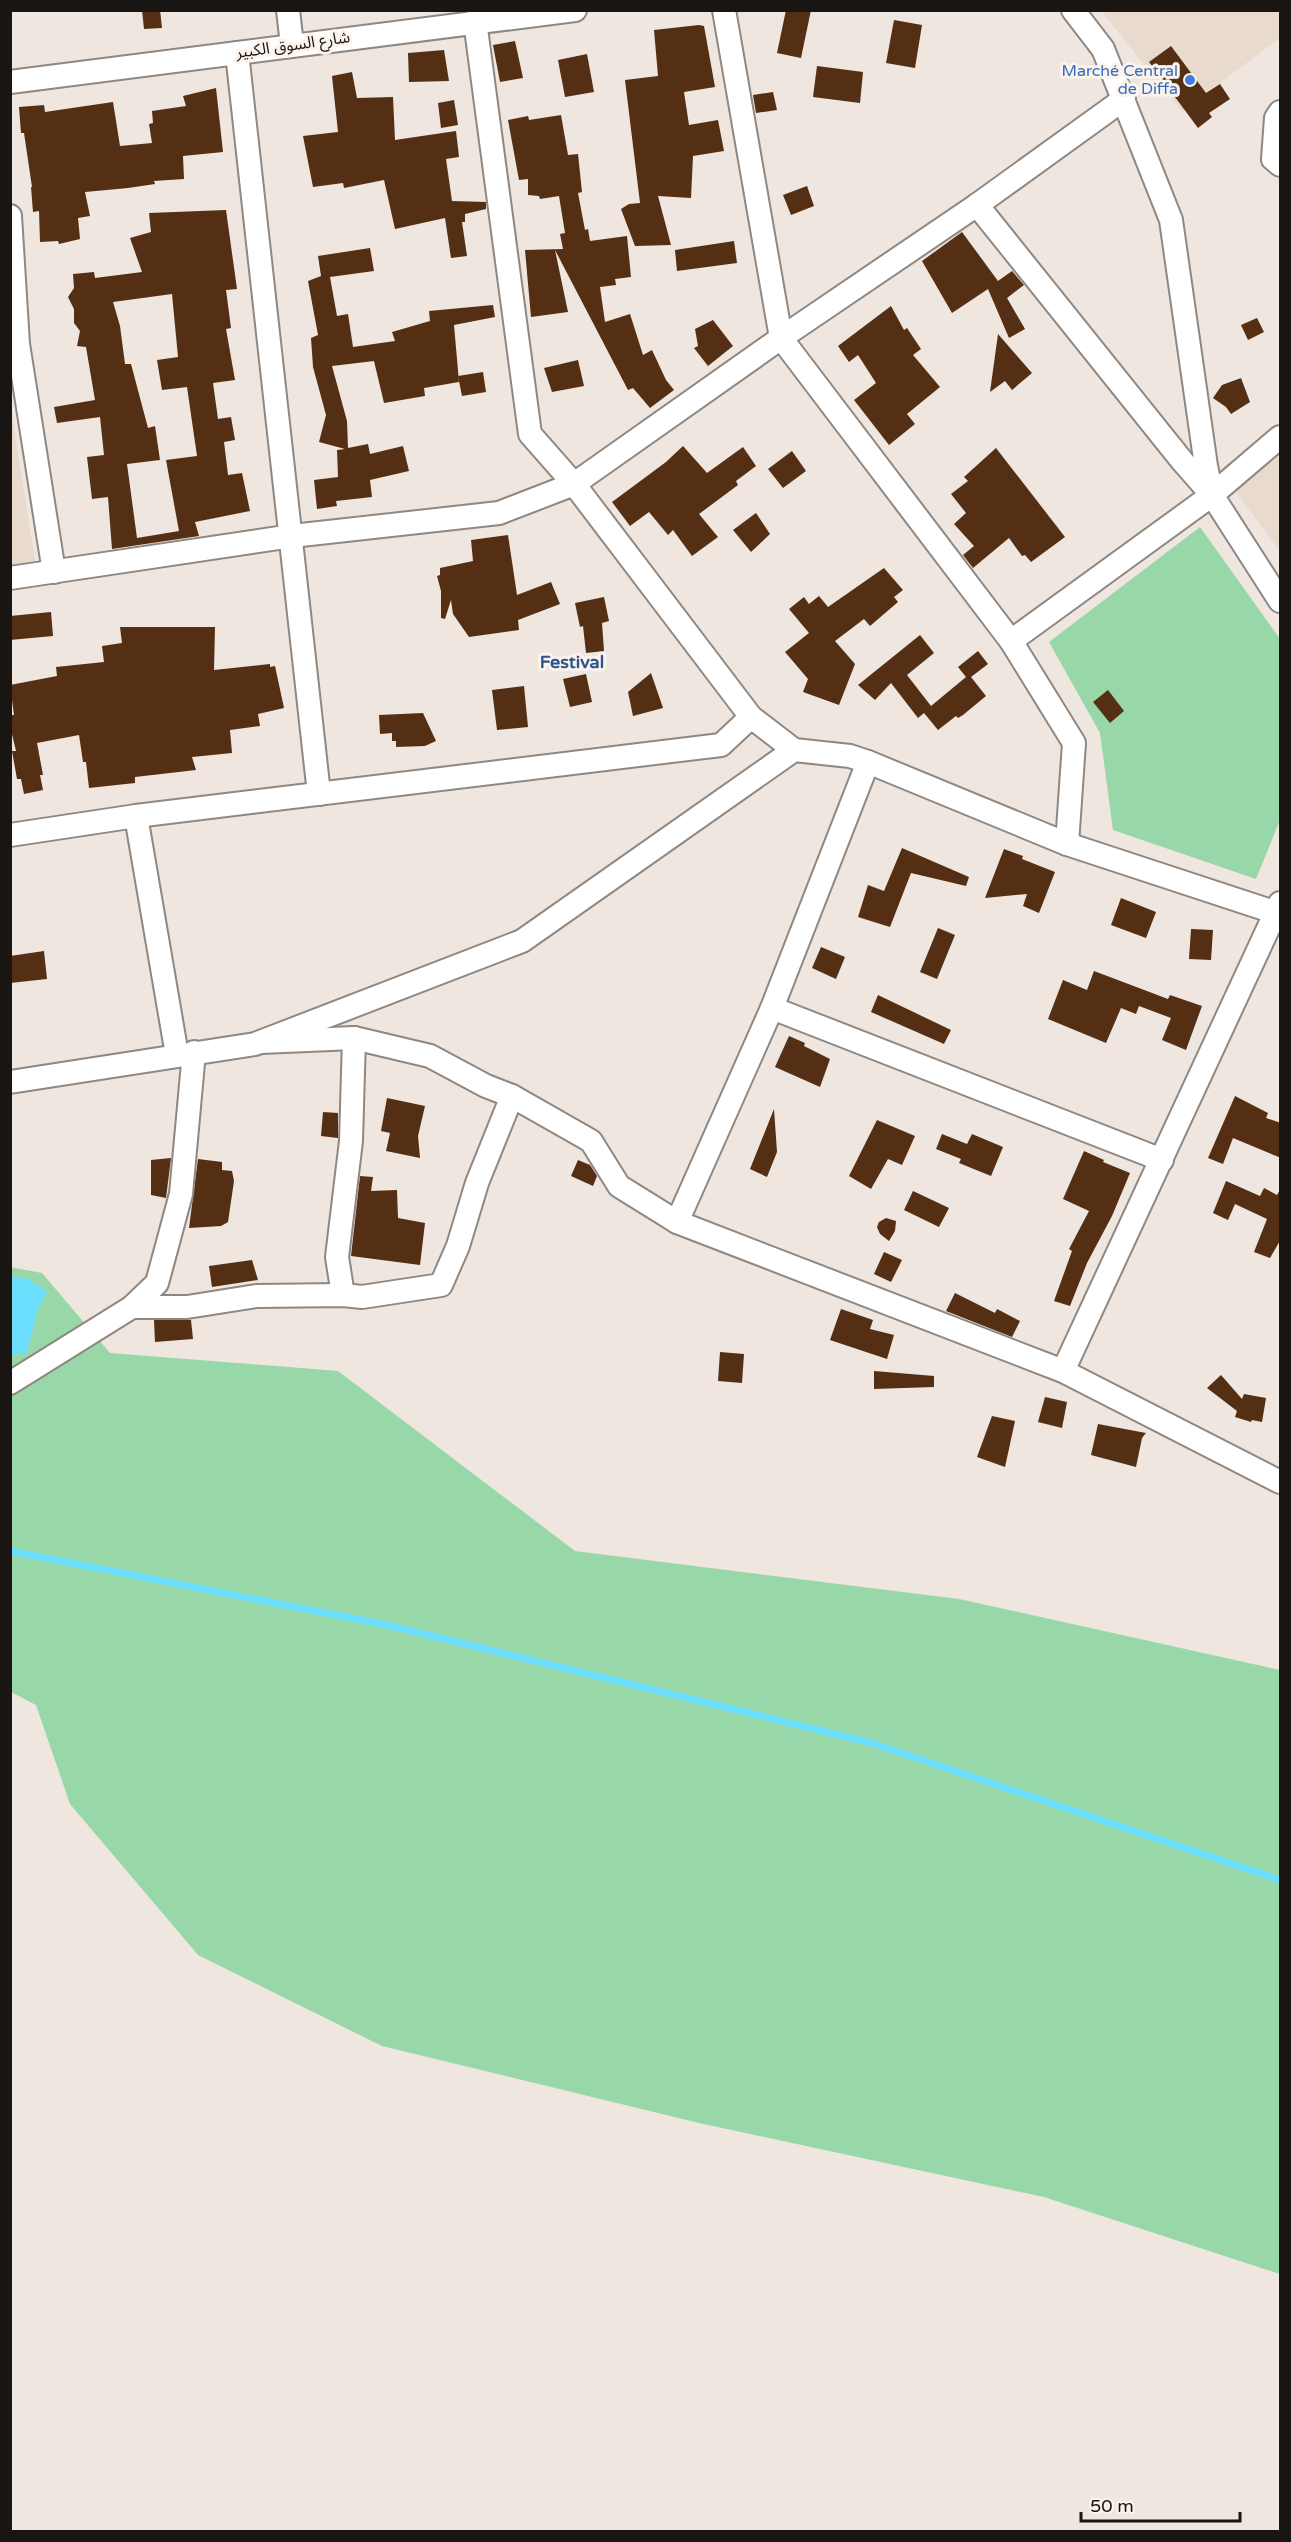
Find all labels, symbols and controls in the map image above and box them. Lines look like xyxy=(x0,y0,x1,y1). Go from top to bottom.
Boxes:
street label: شارع السوق الكبير xyxy=(234,27,352,65)
place label: Marché Central de Diffa xyxy=(1061,61,1178,99)
marker: Marché Central de Diffa xyxy=(1183,73,1197,87)
district label: Festival xyxy=(540,651,604,673)
scale bar xyxy=(1081,2485,1240,2523)
text: 50 m xyxy=(1090,2495,1134,2517)

